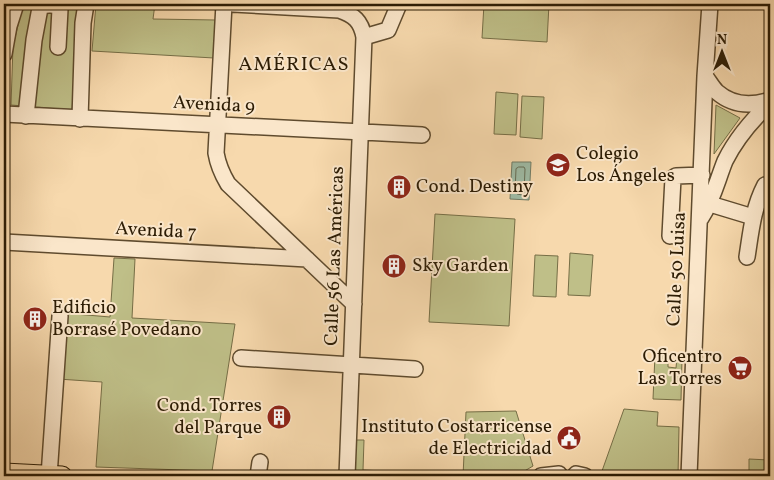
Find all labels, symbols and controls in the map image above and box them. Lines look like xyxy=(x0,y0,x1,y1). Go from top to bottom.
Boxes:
north arrow xyxy=(696,28,746,78)
text: N xyxy=(717,31,727,50)
district label: AMÉRICAS xyxy=(238,51,350,79)
street label: Avenida 9 xyxy=(172,90,256,120)
place label: Colegio Los Ángeles xyxy=(576,141,675,189)
school or university icon: Colegio Los Ángeles xyxy=(545,152,571,178)
street label: Calle 56 Las Américas xyxy=(319,166,351,346)
building icon: Cond. Destiny xyxy=(386,174,412,200)
place label: Cond. Destiny xyxy=(416,174,533,200)
street label: Calle 50 Luisa xyxy=(661,211,693,327)
street label: Avenida 7 xyxy=(115,216,197,246)
building icon: Sky Garden xyxy=(381,253,407,279)
place label: Sky Garden xyxy=(412,253,509,279)
place label: Edificio Borrasé Povedano xyxy=(52,295,201,343)
building icon: Edificio Borrasé Povedano xyxy=(22,306,48,332)
place label: Oficentro Las Torres xyxy=(638,344,722,392)
supermarket icon: Oficentro Las Torres xyxy=(727,355,753,381)
place label: Cond. Torres del Parque xyxy=(157,393,262,441)
building icon: Cond. Torres del Parque xyxy=(266,404,292,430)
place label: Instituto Costarricense de Electricidad xyxy=(361,414,552,462)
public building icon: Instituto Costarricense de Electricidad xyxy=(556,425,582,451)

